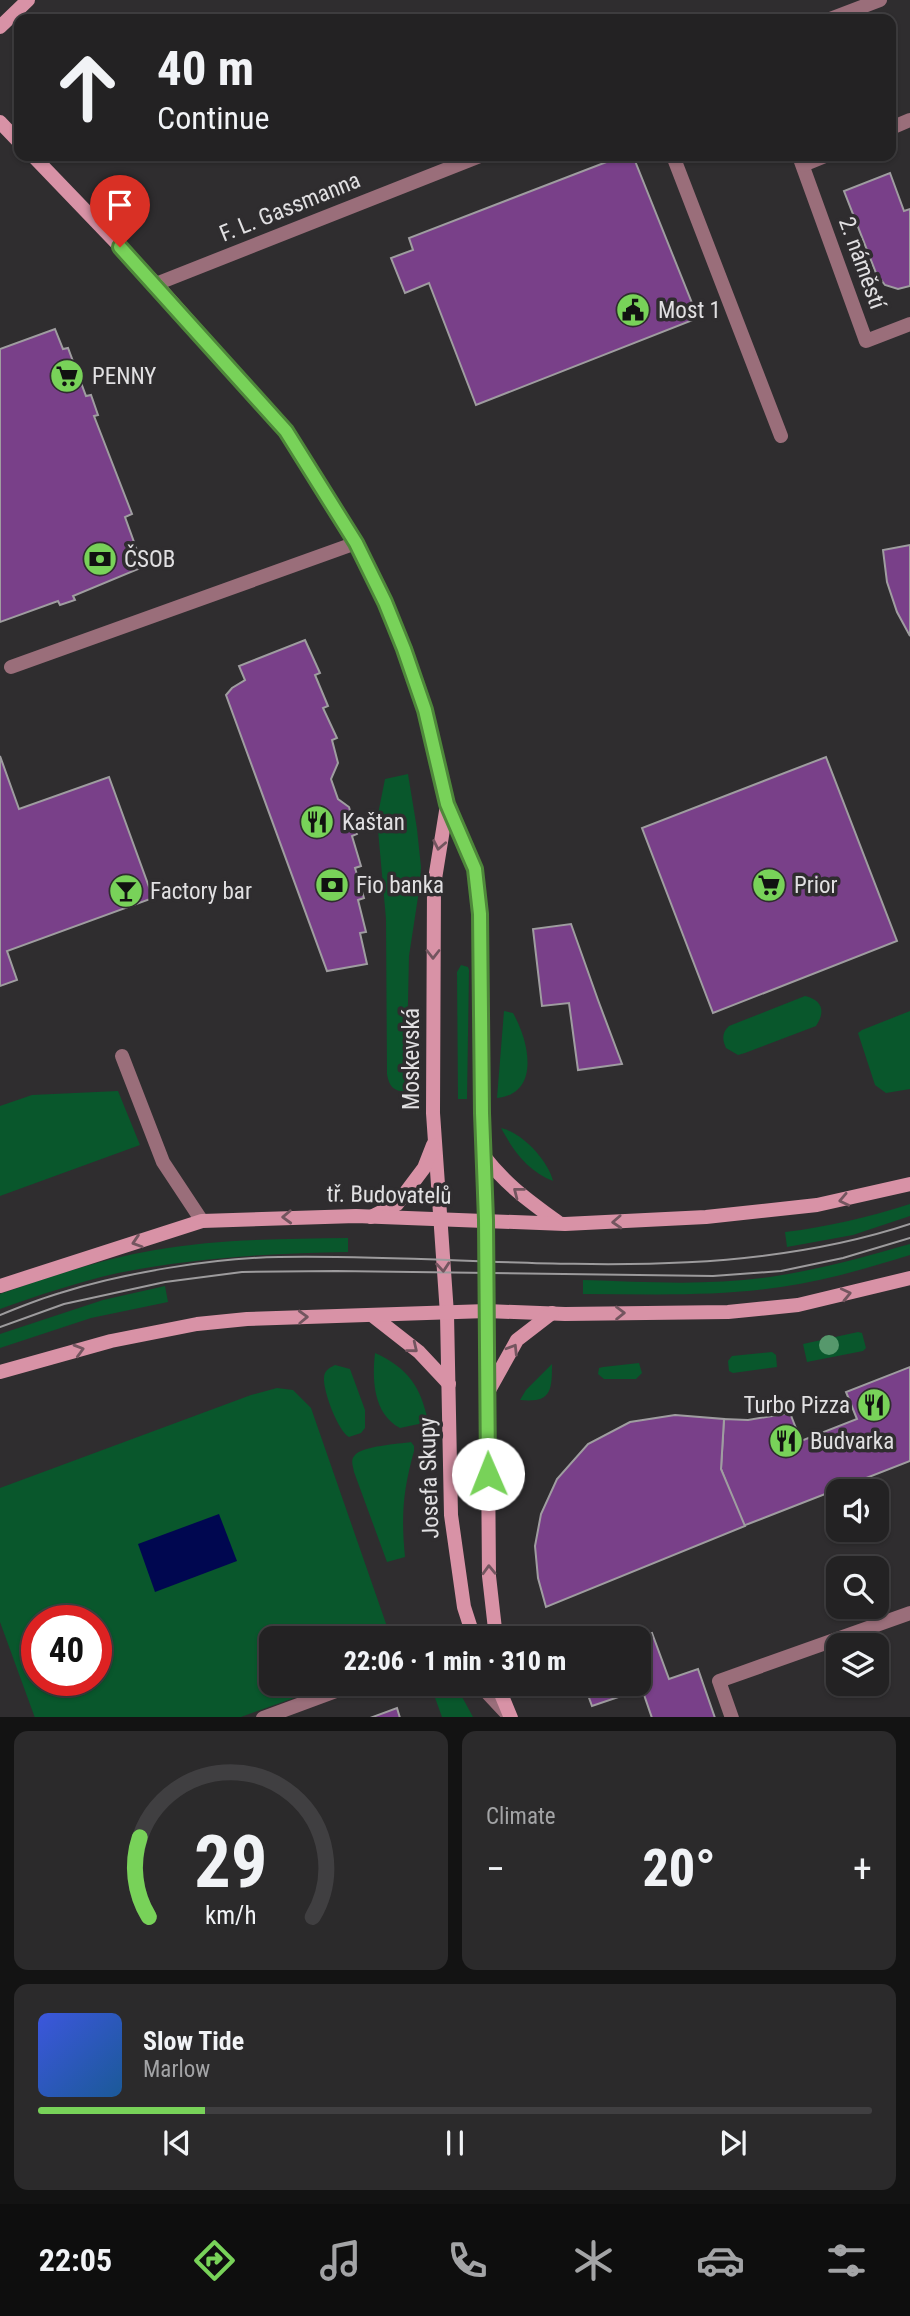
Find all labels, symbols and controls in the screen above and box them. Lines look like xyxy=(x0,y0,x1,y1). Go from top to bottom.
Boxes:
text: 40 m xyxy=(157,40,254,97)
icon: ahead xyxy=(42,42,133,133)
text: Continue xyxy=(157,99,269,137)
street label: F. L. Gassmanna xyxy=(216,167,364,247)
pin xyxy=(90,175,150,247)
icon: arrive xyxy=(101,186,139,224)
street label: 2. náměstí xyxy=(833,213,892,314)
public building icon: Most 1 xyxy=(614,291,652,329)
place label: Most 1 xyxy=(658,297,721,324)
supermarket icon: PENNY xyxy=(48,357,86,395)
place label: PENNY xyxy=(92,363,156,390)
bank icon: ČSOB xyxy=(81,540,119,578)
place label: ČSOB xyxy=(124,544,175,573)
restaurant icon: Kaštan xyxy=(298,803,336,841)
place label: Kaštan xyxy=(342,809,405,836)
one-way arrow xyxy=(433,839,448,851)
bank icon: Fio banka xyxy=(313,866,351,904)
supermarket icon: Prior xyxy=(750,866,788,904)
bar icon: Factory bar xyxy=(107,872,145,910)
place label: Fio banka xyxy=(356,872,444,899)
place label: Prior xyxy=(794,872,838,899)
place label: Factory bar xyxy=(150,878,252,905)
one-way arrow xyxy=(425,949,441,959)
street label: Moskevská xyxy=(398,1008,425,1110)
street label: tř. Budovatelů xyxy=(326,1180,452,1210)
one-way arrow xyxy=(513,1188,525,1201)
one-way arrow xyxy=(838,1191,850,1206)
one-way arrow xyxy=(282,1210,293,1225)
one-way arrow xyxy=(612,1214,623,1229)
one-way arrow xyxy=(131,1234,144,1248)
one-way arrow xyxy=(435,1261,450,1272)
one-way arrow xyxy=(840,1288,852,1302)
one-way arrow xyxy=(615,1305,626,1321)
one-way arrow xyxy=(298,1310,309,1325)
one-way arrow xyxy=(406,1339,418,1352)
one-way arrow xyxy=(72,1343,84,1358)
one-way arrow xyxy=(504,1343,517,1356)
restaurant icon: Turbo Pizza xyxy=(855,1386,893,1424)
place label: Turbo Pizza xyxy=(744,1392,850,1419)
street label: Josefa Skupy xyxy=(413,1416,445,1539)
restaurant icon: Budvarka xyxy=(767,1422,805,1460)
place label: Budvarka xyxy=(810,1428,894,1455)
position arrow xyxy=(451,1437,525,1511)
map controls xyxy=(826,1479,889,1696)
button: sound xyxy=(826,1479,889,1542)
button: search xyxy=(826,1556,889,1619)
one-way arrow xyxy=(481,1564,497,1575)
speed limit sign: 40 xyxy=(21,1605,112,1696)
button: layers xyxy=(826,1633,889,1696)
text: 22:06 · 1 min · 310 m xyxy=(344,1646,566,1676)
text: Climate xyxy=(486,1803,556,1830)
text: 29 xyxy=(194,1819,268,1905)
text: 20° xyxy=(642,1838,716,1899)
text: − xyxy=(486,1847,505,1891)
text: + xyxy=(853,1847,872,1891)
text: km/h xyxy=(205,1900,257,1929)
text: Slow Tide xyxy=(143,2026,244,2056)
text: Marlow xyxy=(143,2056,210,2083)
icon: previous xyxy=(158,2124,196,2162)
icon: pause xyxy=(436,2124,474,2162)
icon: next xyxy=(714,2124,752,2162)
icon: directions xyxy=(190,2236,239,2285)
icon: music xyxy=(316,2236,365,2285)
icon: phone xyxy=(443,2236,492,2285)
icon: climate xyxy=(569,2236,618,2285)
icon: car xyxy=(696,2236,745,2285)
icon: filters xyxy=(822,2236,871,2285)
text: 22:05 xyxy=(39,2241,112,2279)

